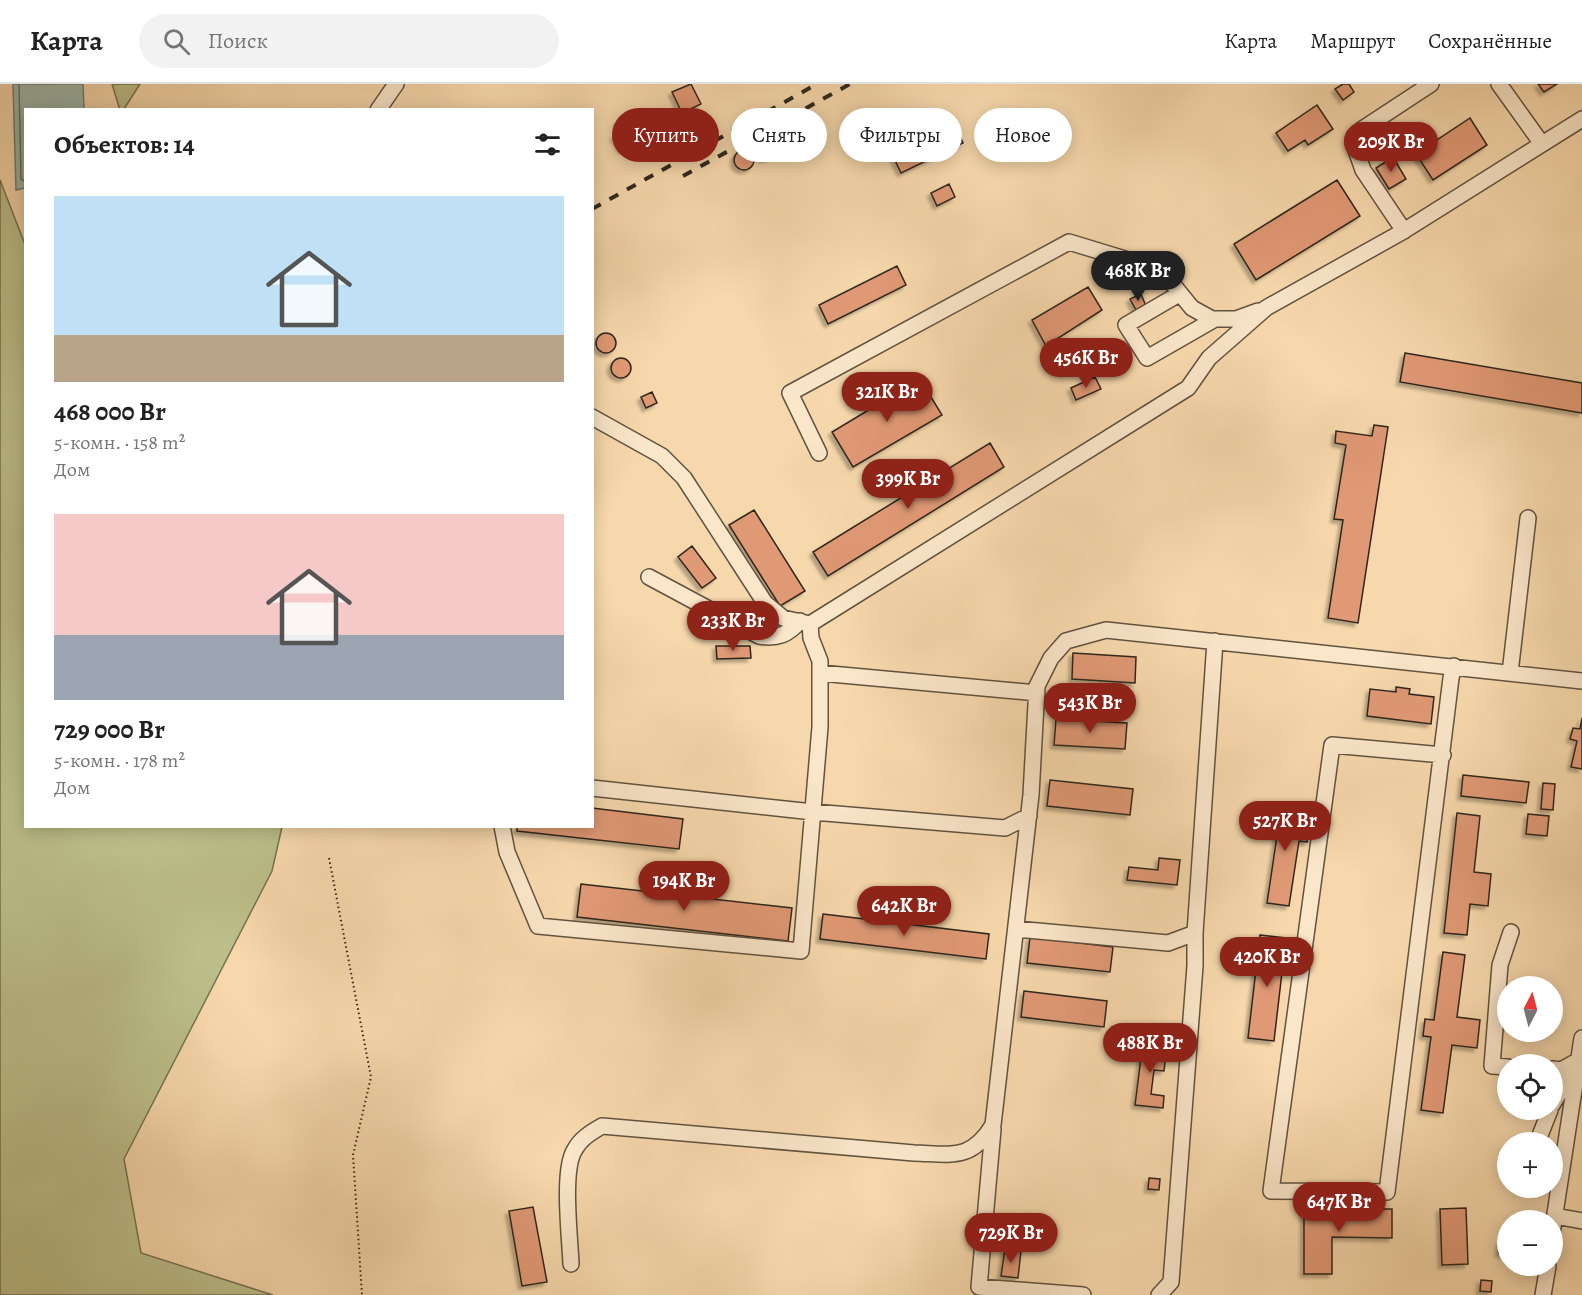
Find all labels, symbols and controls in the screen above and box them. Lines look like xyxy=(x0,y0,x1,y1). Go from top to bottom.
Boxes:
search box xyxy=(139,14,559,68)
text: Карта xyxy=(30,22,103,60)
icon: search xyxy=(160,25,193,58)
text: Поиск xyxy=(208,26,268,56)
text: Карта xyxy=(1224,27,1277,55)
text: Маршрут xyxy=(1310,27,1395,55)
text: Сохранённые xyxy=(1428,27,1552,55)
chip: Купить xyxy=(612,108,719,162)
chip: Снять xyxy=(731,108,827,162)
chip: Фильтры xyxy=(839,108,962,162)
chip: Новое xyxy=(974,108,1072,162)
pin: 209K Br xyxy=(1336,122,1446,173)
text: Объектов: 14 xyxy=(54,127,195,162)
icon: filters xyxy=(531,128,564,161)
text: 209K Br xyxy=(1358,128,1424,155)
icon: home xyxy=(255,235,363,343)
pin: 468K Br xyxy=(1083,251,1193,302)
text: 468K Br xyxy=(1105,257,1171,284)
pin: 456K Br xyxy=(1031,338,1141,389)
text: 456K Br xyxy=(1054,344,1118,371)
pin: 321K Br xyxy=(832,372,942,423)
text: 321K Br xyxy=(856,378,918,405)
text: 468 000 Br xyxy=(54,394,166,429)
text: 5-комн. · 158 m² xyxy=(54,429,185,456)
text: Дом xyxy=(54,456,90,483)
pin: 399K Br xyxy=(853,459,963,510)
text: 399K Br xyxy=(876,465,940,492)
icon: home xyxy=(255,553,363,661)
pin: 233K Br xyxy=(678,601,788,652)
text: 233K Br xyxy=(701,607,765,634)
pin: 543K Br xyxy=(1035,683,1145,734)
text: 543K Br xyxy=(1058,689,1122,716)
text: 729 000 Br xyxy=(54,712,165,747)
text: 5-комн. · 178 m² xyxy=(54,747,185,774)
text: Дом xyxy=(54,774,90,801)
pin: 527K Br xyxy=(1230,801,1340,852)
text: 527K Br xyxy=(1253,807,1317,834)
pin: 194K Br xyxy=(629,861,739,912)
text: 194K Br xyxy=(652,867,716,894)
pin: 642K Br xyxy=(849,886,959,937)
text: 642K Br xyxy=(871,892,937,919)
pin: 420K Br xyxy=(1212,937,1322,988)
text: 420K Br xyxy=(1234,943,1300,970)
north arrow xyxy=(1497,976,1563,1042)
map controls xyxy=(1497,976,1563,1276)
pin: 488K Br xyxy=(1095,1023,1205,1074)
text: 488K Br xyxy=(1117,1029,1183,1056)
button: locate xyxy=(1497,1054,1563,1120)
button: + xyxy=(1497,1132,1563,1198)
pin: 647K Br xyxy=(1284,1182,1394,1233)
text: 647K Br xyxy=(1307,1188,1371,1215)
button: − xyxy=(1497,1210,1563,1276)
pin: 729K Br xyxy=(956,1213,1066,1264)
text: 729K Br xyxy=(979,1219,1043,1246)

